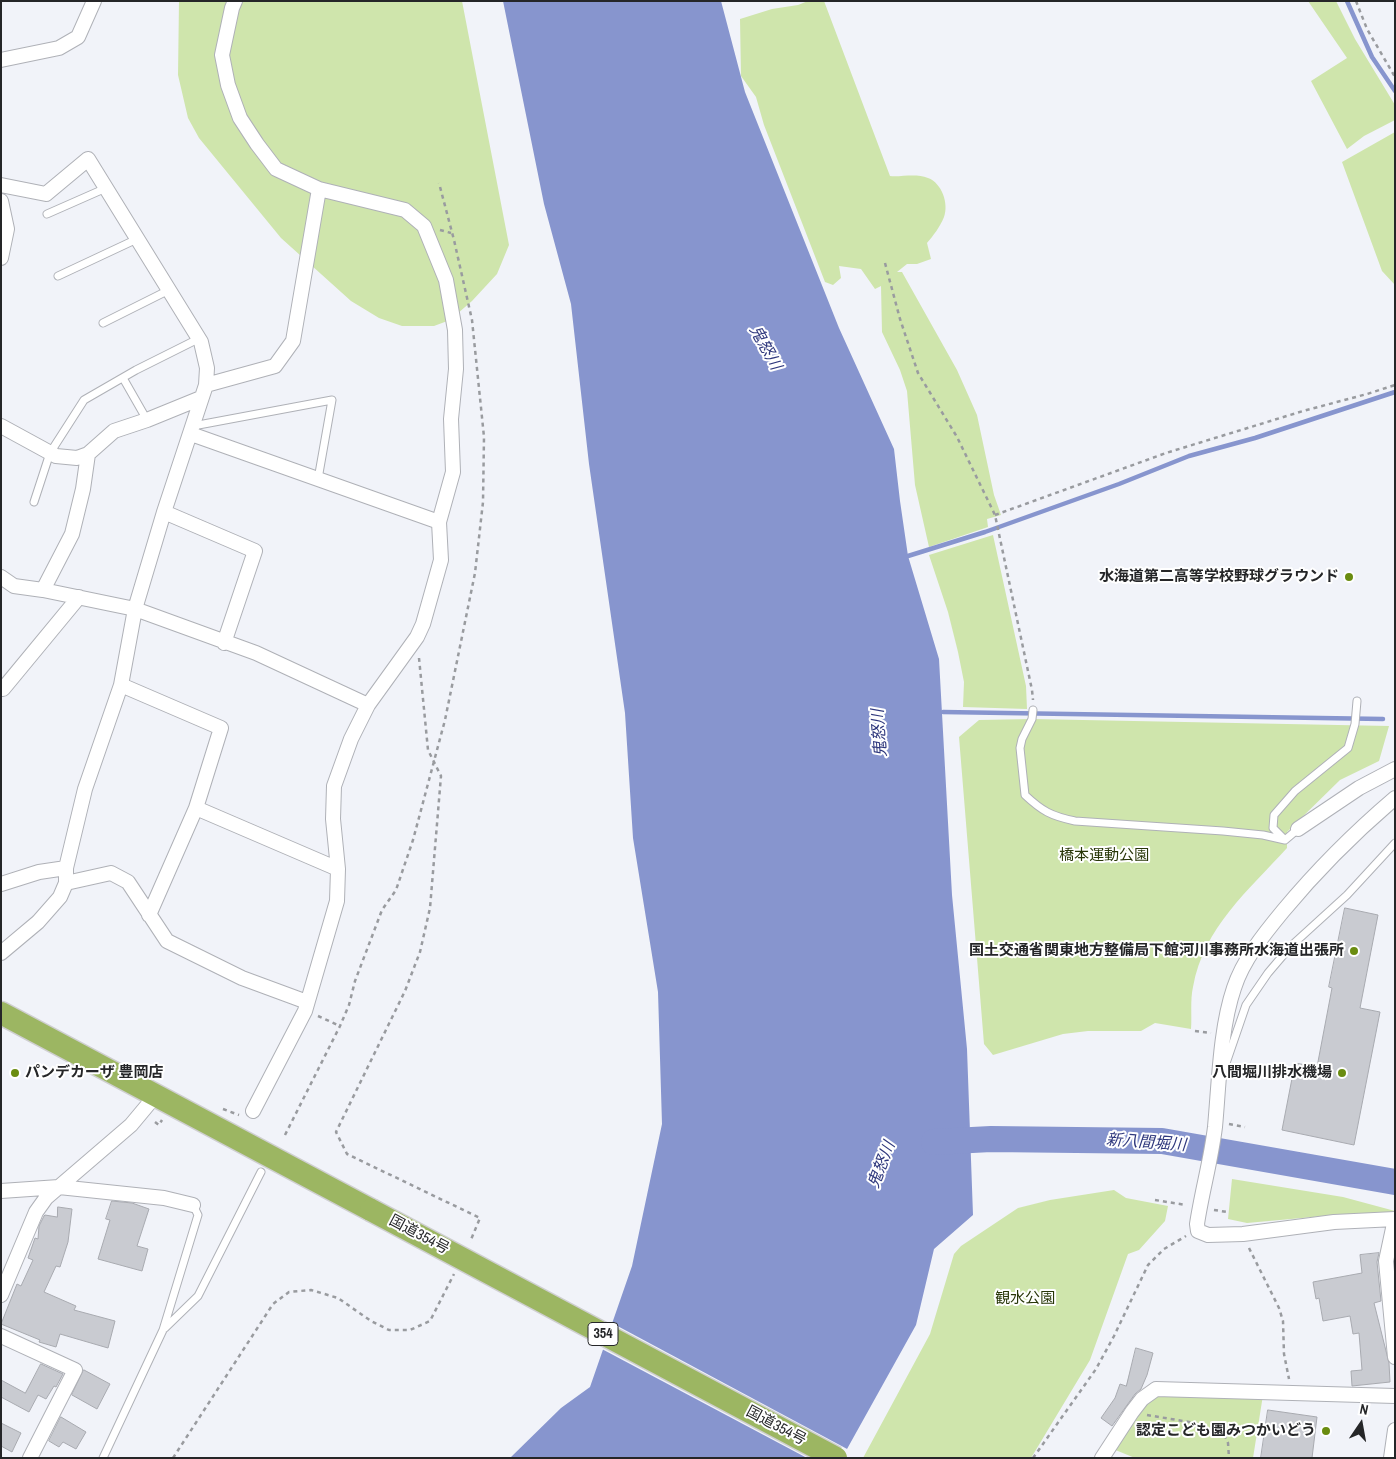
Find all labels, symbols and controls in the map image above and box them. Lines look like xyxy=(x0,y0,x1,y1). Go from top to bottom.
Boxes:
water label: 鬼怒川 xyxy=(745,322,785,374)
place label: 水海道第二高等学校野球グラウンド xyxy=(1099,568,1339,586)
marker: 水海道第二高等学校野球グラウンド xyxy=(1343,571,1355,583)
water label: 鬼怒川 xyxy=(869,708,891,758)
park label: 橋本運動公園 xyxy=(1059,847,1149,865)
place label: 国土交通省関東地方整備局下館河川事務所水海道出張所 xyxy=(969,942,1344,960)
marker: 国土交通省関東地方整備局下館河川事務所水海道出張所 xyxy=(1348,945,1360,957)
place label: パンデカーザ 豊岡店 xyxy=(25,1064,163,1082)
place label: 八間堀川排水機場 xyxy=(1212,1064,1332,1082)
marker: パンデカーザ 豊岡店 xyxy=(9,1067,21,1079)
marker: 八間堀川排水機場 xyxy=(1336,1067,1348,1079)
water label: 新八間堀川 xyxy=(1105,1131,1187,1155)
water label: 鬼怒川 xyxy=(864,1139,900,1191)
street label: 国道354号 xyxy=(386,1212,452,1258)
park label: 観水公園 xyxy=(995,1290,1055,1308)
road number: 354 xyxy=(588,1322,618,1346)
north arrow xyxy=(1336,1399,1386,1449)
text: N xyxy=(1358,1400,1370,1419)
street label: 国道354号 xyxy=(743,1403,809,1449)
place label: 認定こども園みつかいどう xyxy=(1136,1422,1316,1440)
marker: 認定こども園みつかいどう xyxy=(1320,1425,1332,1437)

